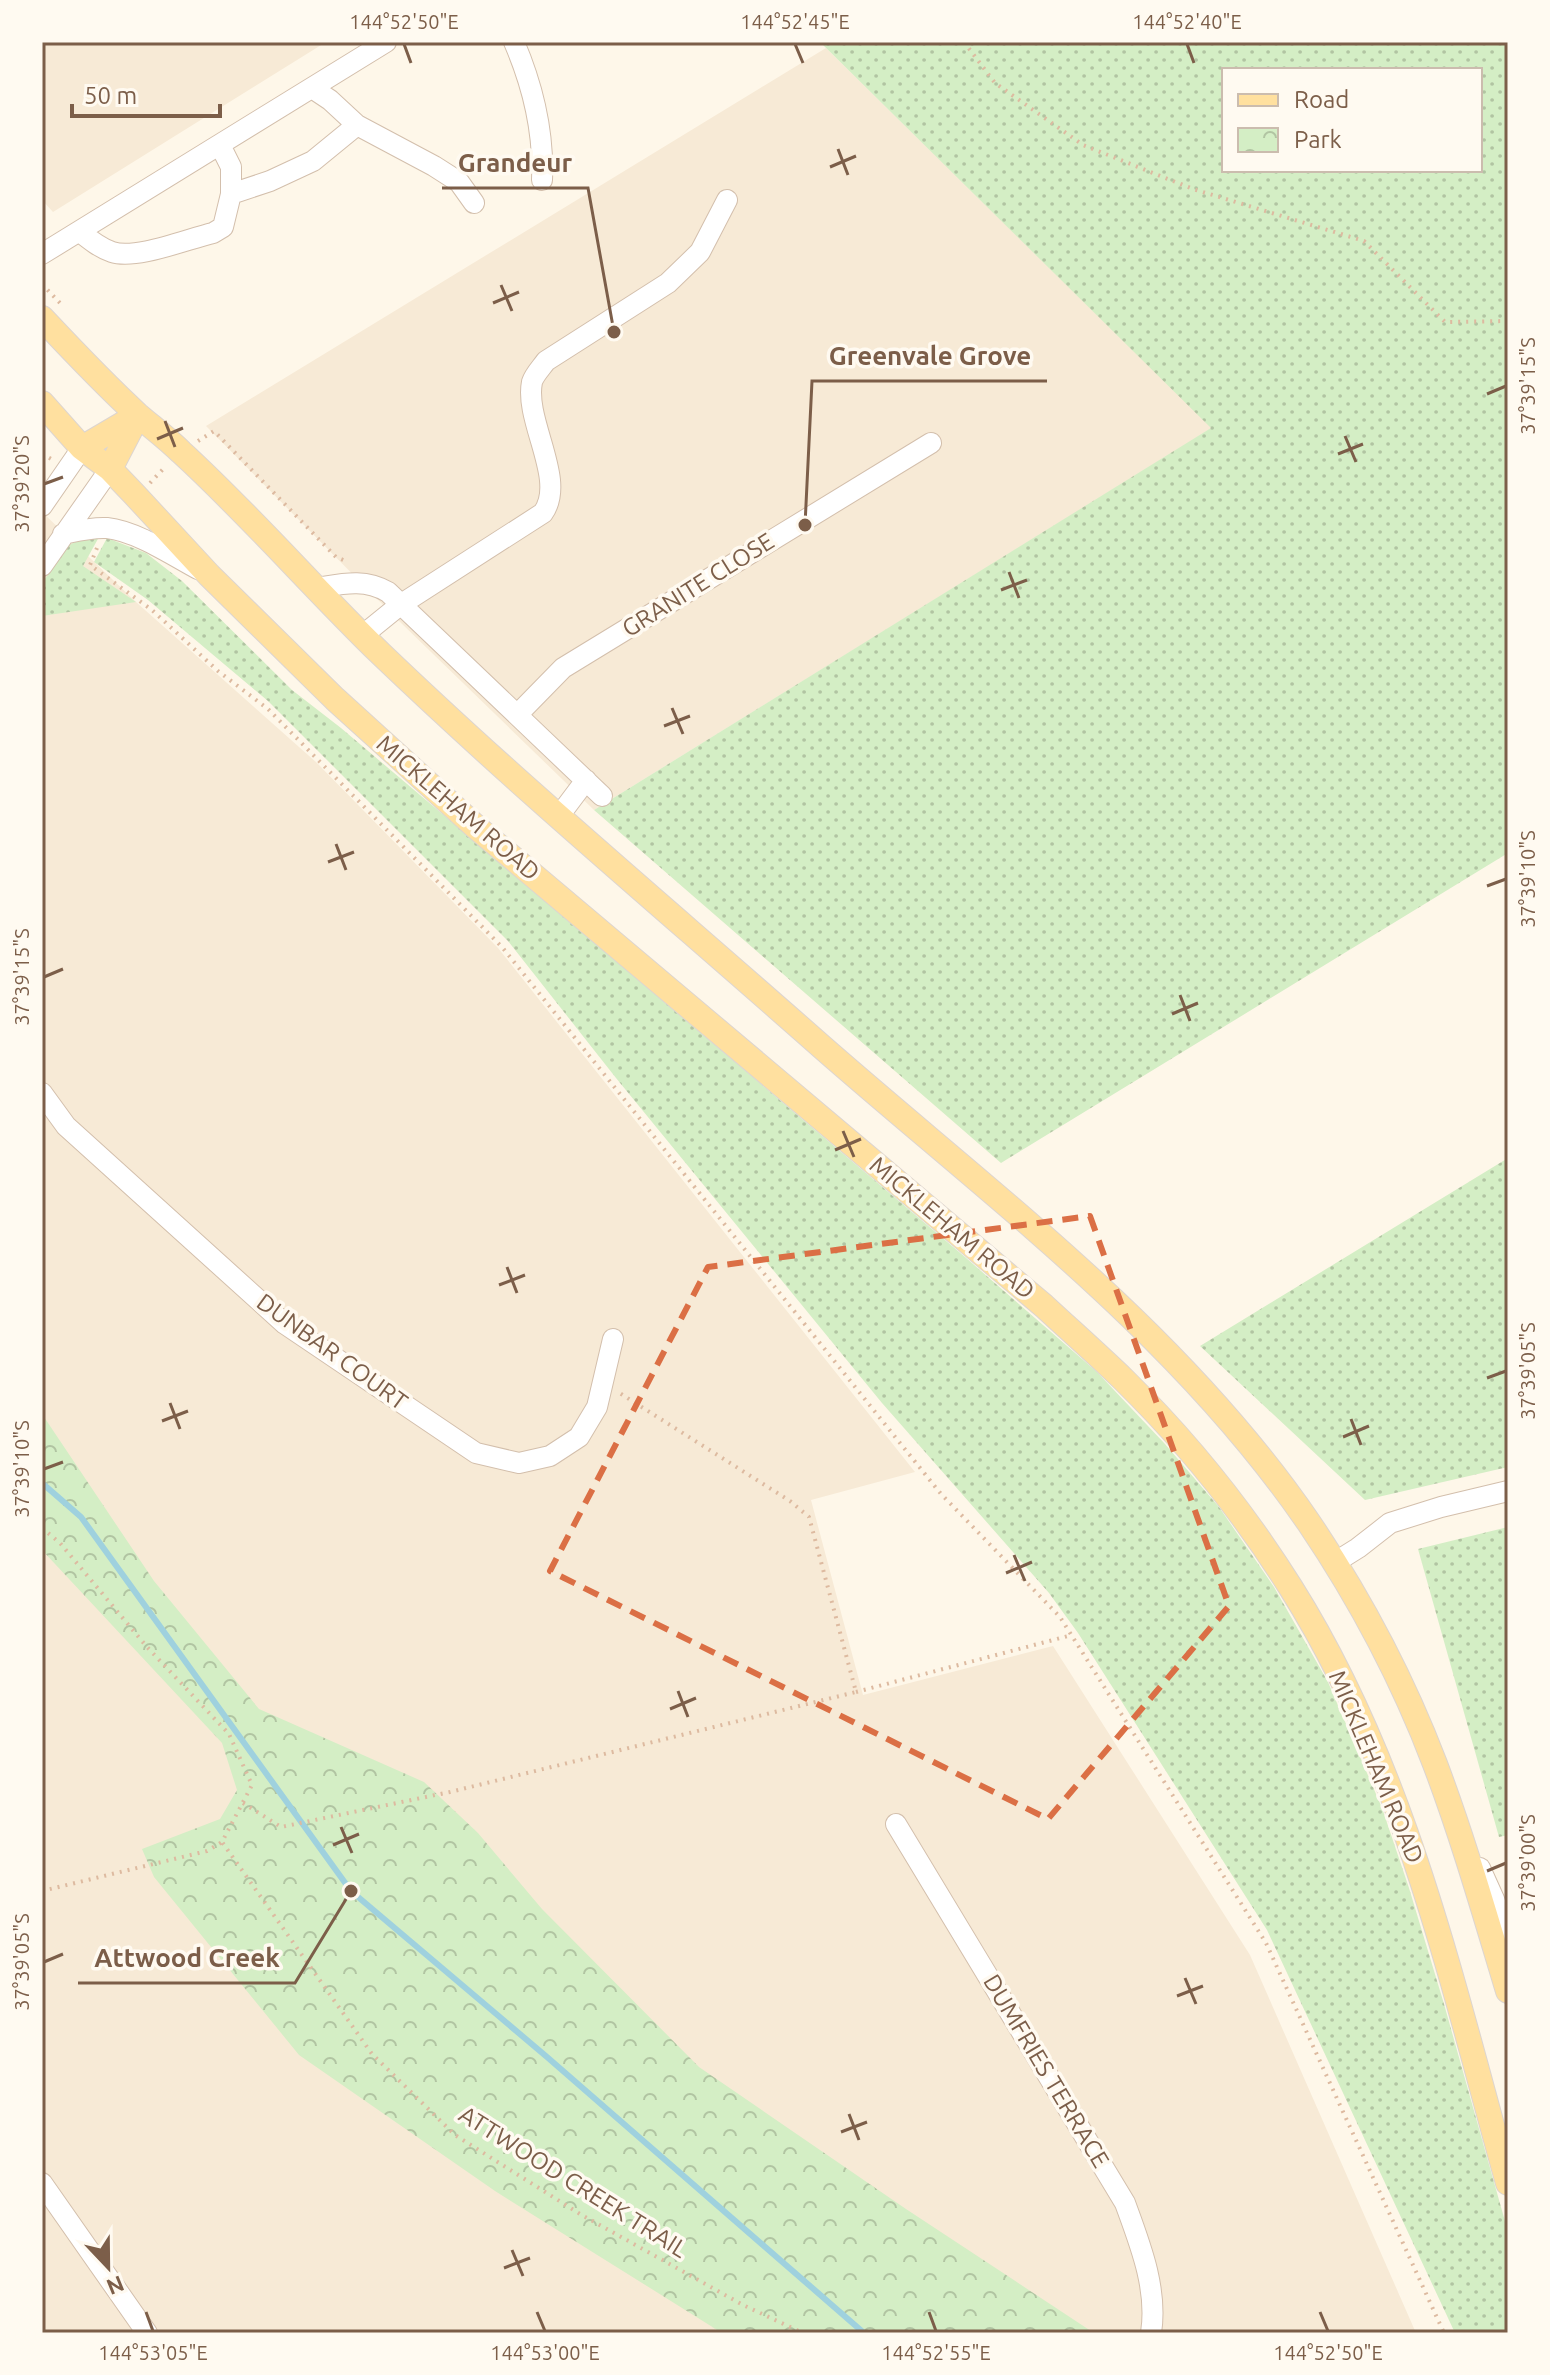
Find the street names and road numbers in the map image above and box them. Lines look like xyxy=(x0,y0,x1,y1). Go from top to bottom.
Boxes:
street label: GRANITE CLOSE xyxy=(617,527,778,642)
street label: MICKLEHAM ROAD xyxy=(372,730,545,886)
street label: MICKLEHAM ROAD xyxy=(865,1151,1040,1304)
street label: DUNBAR COURT xyxy=(252,1288,413,1415)
street label: MICKLEHAM ROAD xyxy=(1324,1666,1429,1867)
street label: DUMFRIES TERRACE xyxy=(978,1969,1115,2172)
street label: ATTWOOD CREEK TRAIL xyxy=(454,2100,692,2263)

